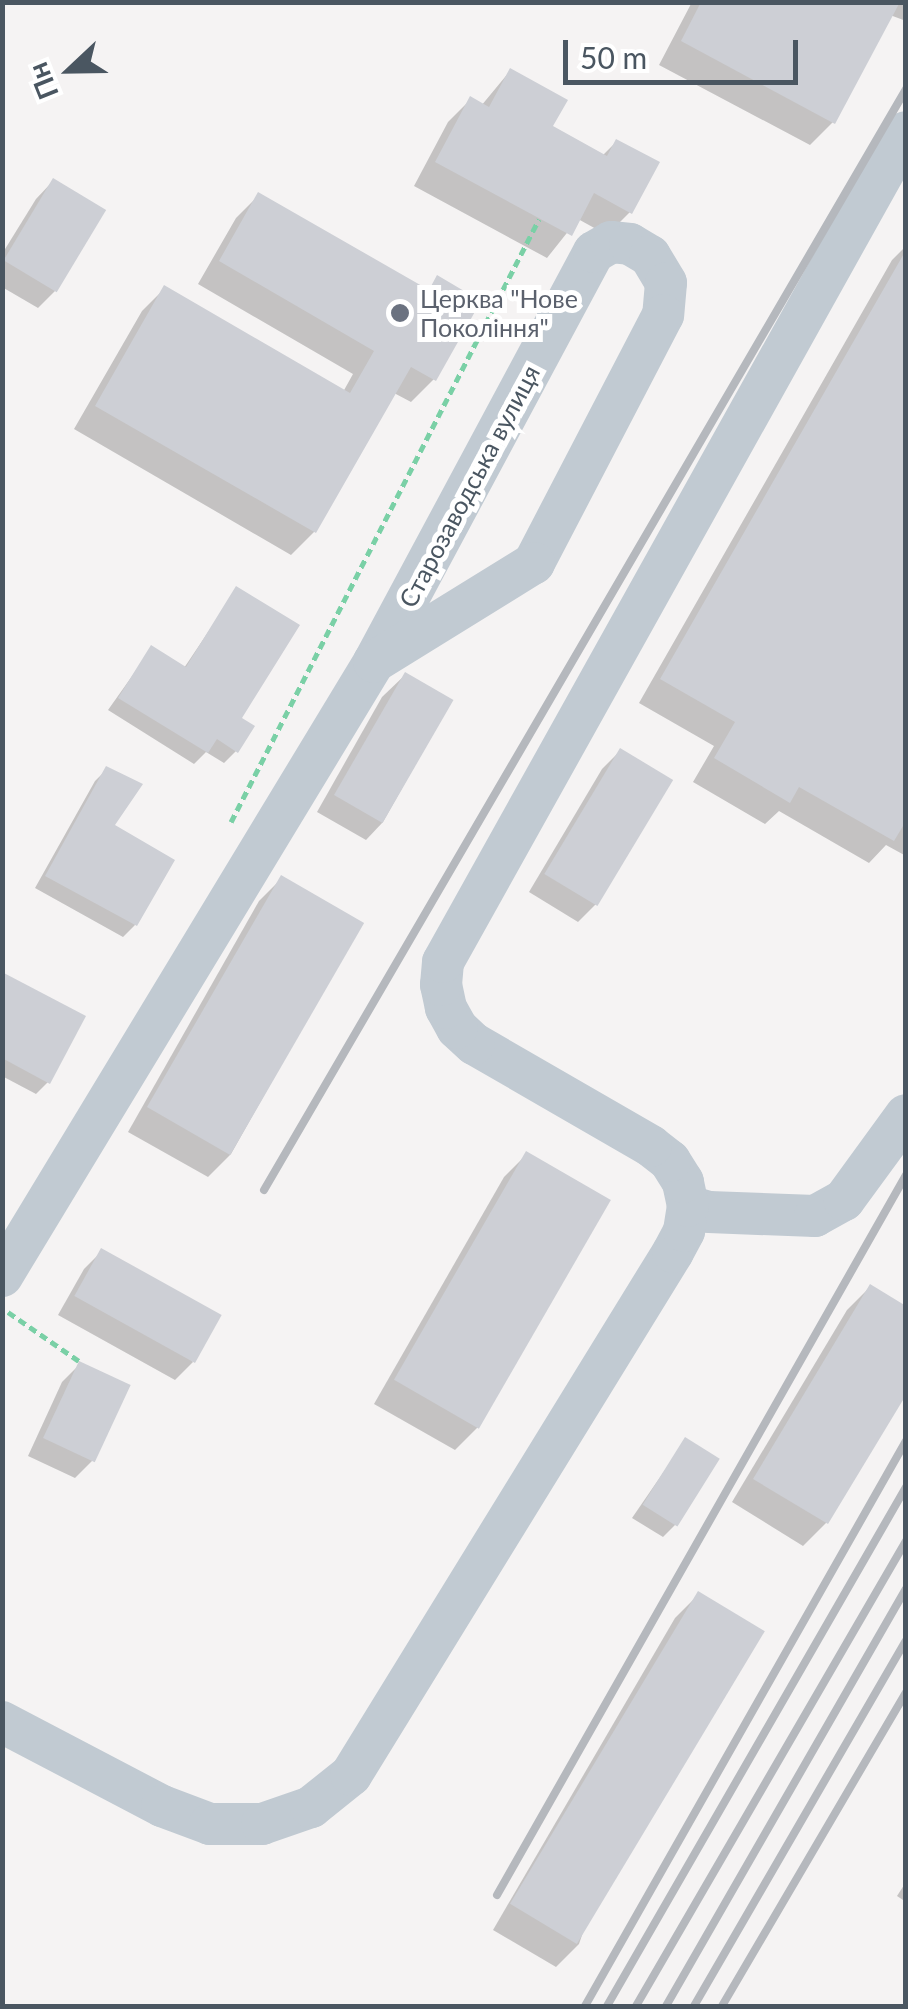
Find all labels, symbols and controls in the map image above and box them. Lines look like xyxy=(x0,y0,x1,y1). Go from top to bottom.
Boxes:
north arrow xyxy=(20,20,120,120)
scale bar xyxy=(568,20,803,82)
text: 50 m xyxy=(580,39,647,75)
text: Пн xyxy=(20,58,65,105)
place label: Церква "Нове Покоління" xyxy=(420,284,578,343)
marker: Церква "Нове Покоління" xyxy=(389,302,411,324)
street label: Старозаводська вулиця xyxy=(392,360,546,612)

